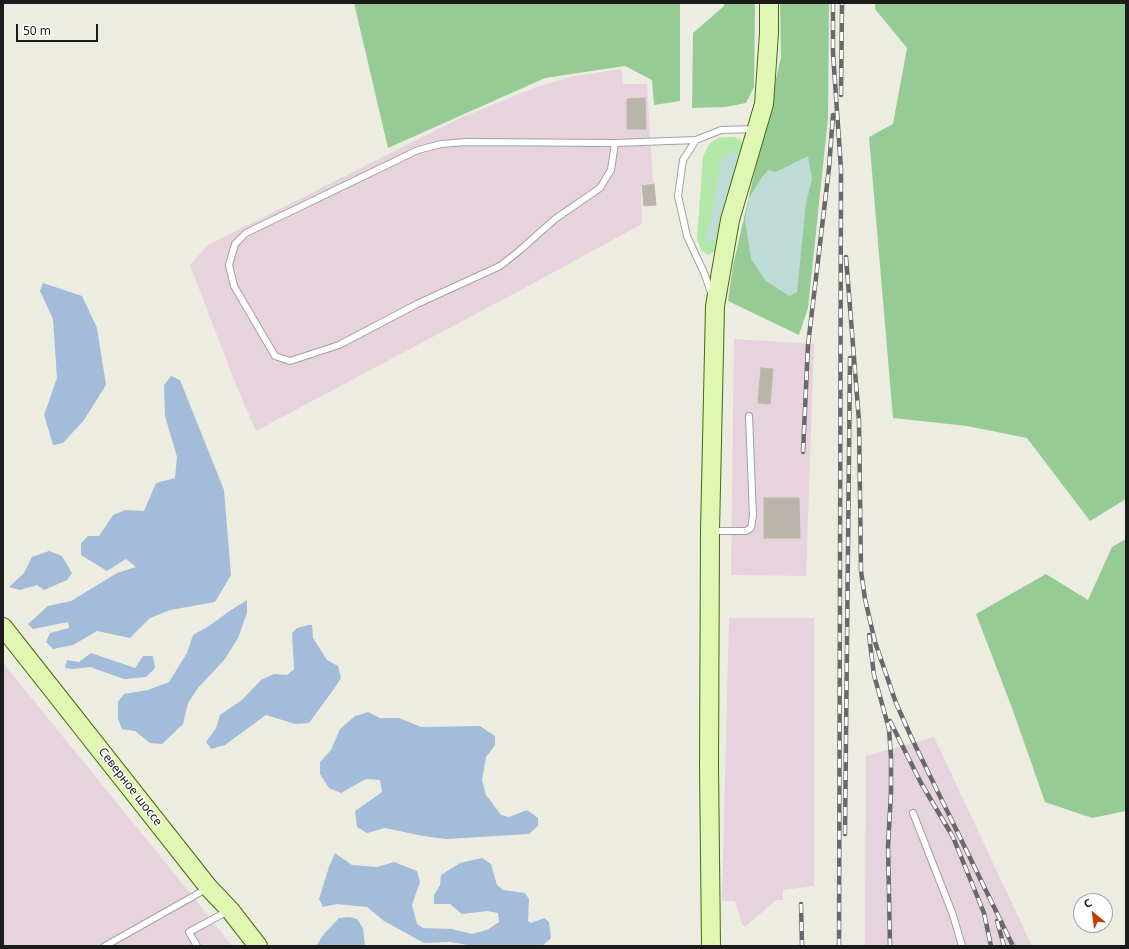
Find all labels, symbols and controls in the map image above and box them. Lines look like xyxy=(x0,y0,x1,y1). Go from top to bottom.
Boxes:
scale bar xyxy=(18,16,100,42)
text: 50 m xyxy=(23,22,51,39)
street label: Северное шоссе xyxy=(95,745,165,829)
north arrow xyxy=(1073,893,1113,933)
text: С xyxy=(1081,895,1094,911)

